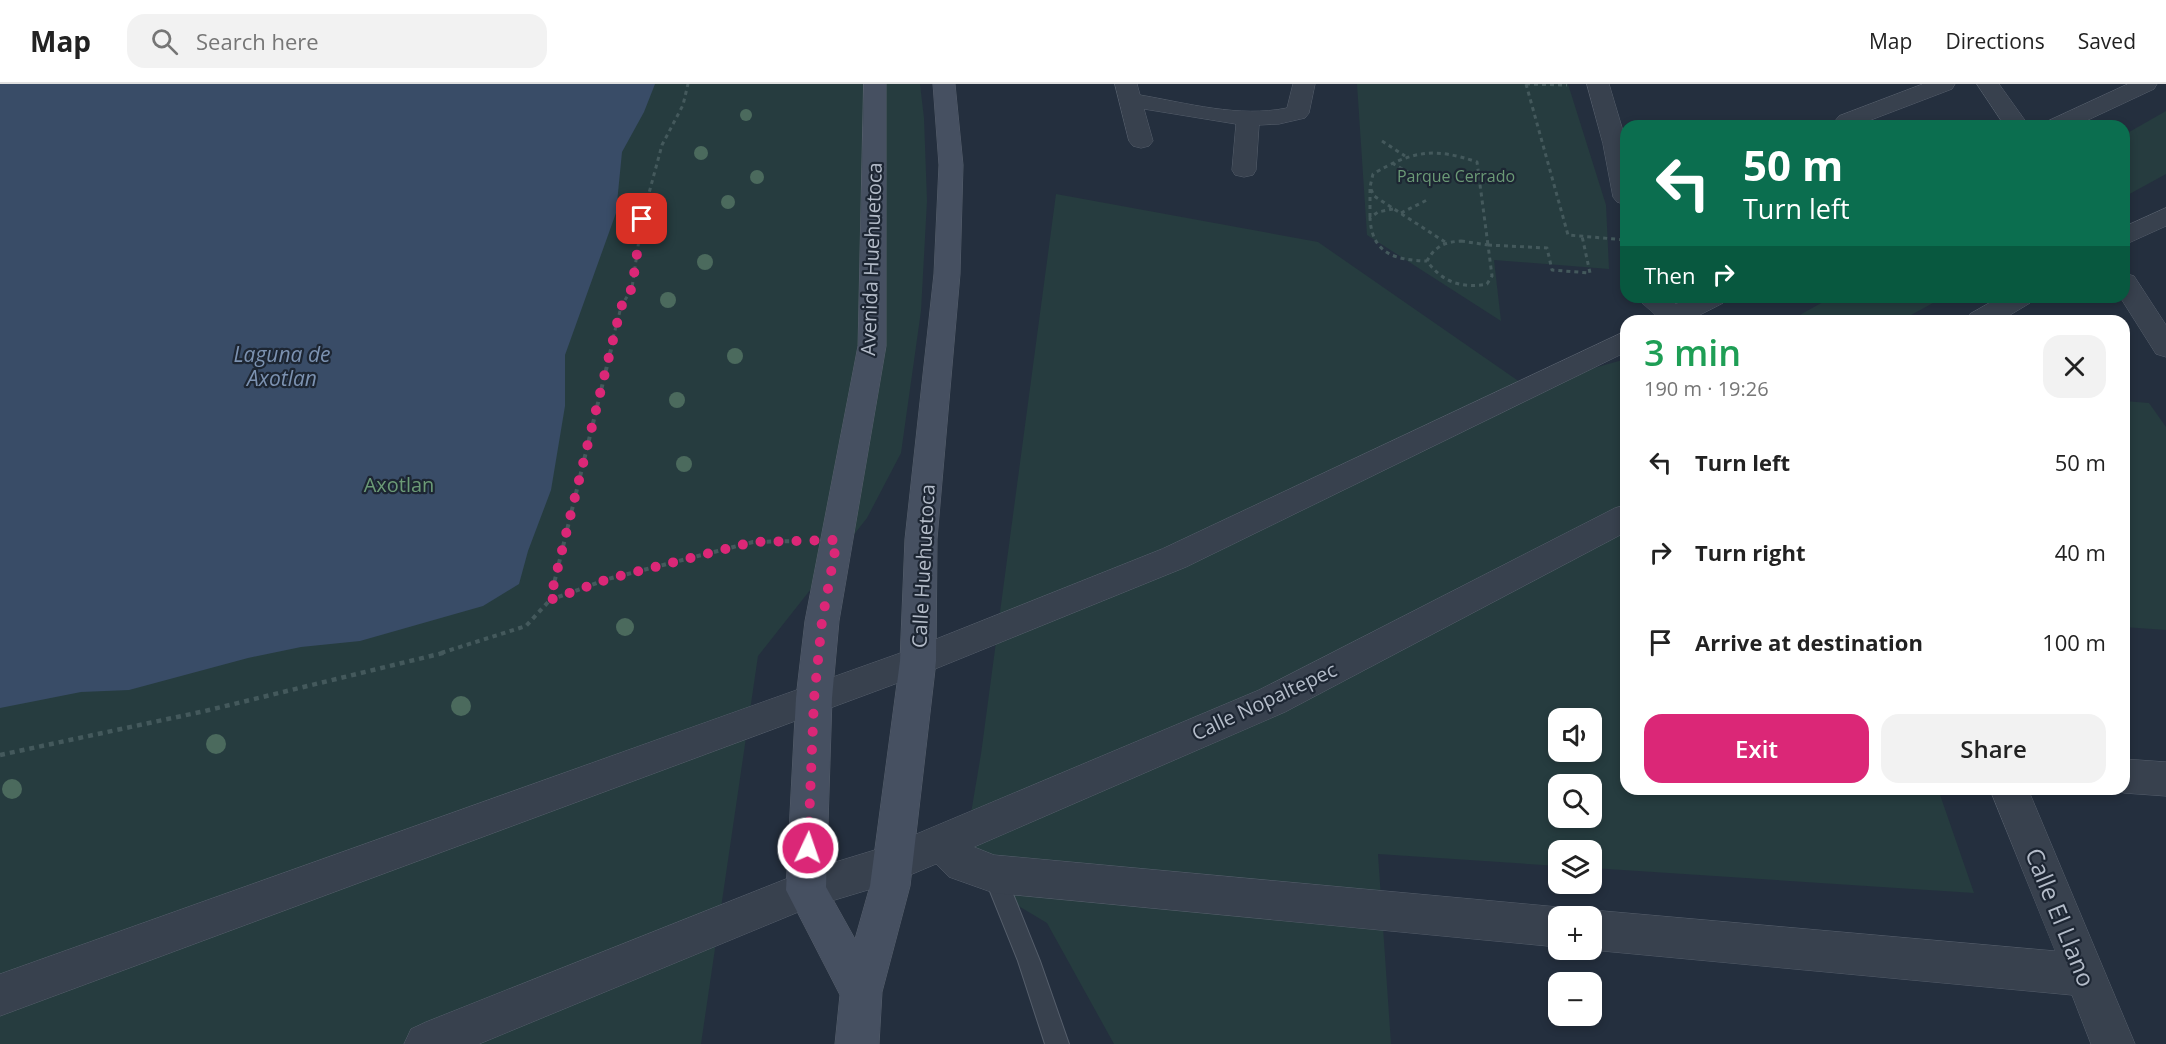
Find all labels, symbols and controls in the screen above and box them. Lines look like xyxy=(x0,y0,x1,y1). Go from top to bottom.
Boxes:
search box xyxy=(127,14,547,68)
text: Map xyxy=(30,22,91,60)
icon: search xyxy=(148,25,181,58)
text: Search here xyxy=(196,26,319,56)
text: Map xyxy=(1869,27,1912,55)
text: Directions xyxy=(1945,27,2045,55)
text: Saved xyxy=(2078,27,2136,55)
text: 50 m xyxy=(1743,136,1843,193)
icon: left xyxy=(1644,144,1722,222)
street label: Avenida Huehuetoca xyxy=(854,162,888,356)
park label: Parque Cerrado xyxy=(1397,165,1515,187)
text: Turn left xyxy=(1743,190,1850,227)
pin xyxy=(616,193,667,244)
icon: arrive xyxy=(625,202,658,235)
icon: right xyxy=(1707,258,1740,291)
text: Then xyxy=(1644,260,1695,290)
text: 3 min xyxy=(1644,328,1741,377)
button: close xyxy=(2043,335,2106,398)
water label: Laguna de Axotlan xyxy=(234,340,330,392)
text: 190 m · 19:26 xyxy=(1644,375,1769,402)
icon: left xyxy=(1644,446,1677,479)
text: Turn left xyxy=(1695,447,1790,477)
text: 50 m xyxy=(2055,447,2106,477)
park label: Axotlan xyxy=(364,471,434,498)
street label: Calle Huehuetoca xyxy=(905,483,941,649)
icon: right xyxy=(1644,536,1677,569)
text: Turn right xyxy=(1695,537,1806,567)
text: 40 m xyxy=(2055,537,2106,567)
icon: arrive xyxy=(1644,626,1677,659)
text: Arrive at destination xyxy=(1695,627,1923,657)
text: 100 m xyxy=(2042,627,2106,657)
street label: Calle Nopaltepec xyxy=(1187,656,1341,746)
map controls xyxy=(1548,708,1602,1026)
button: sound xyxy=(1548,708,1602,762)
button: Exit xyxy=(1644,714,1869,783)
button: Share xyxy=(1881,714,2106,783)
button: search xyxy=(1548,774,1602,828)
position arrow xyxy=(776,816,840,880)
button: layers xyxy=(1548,840,1602,894)
street label: Calle El Llano xyxy=(2018,843,2104,991)
button: + xyxy=(1548,906,1602,960)
button: − xyxy=(1548,972,1602,1026)

